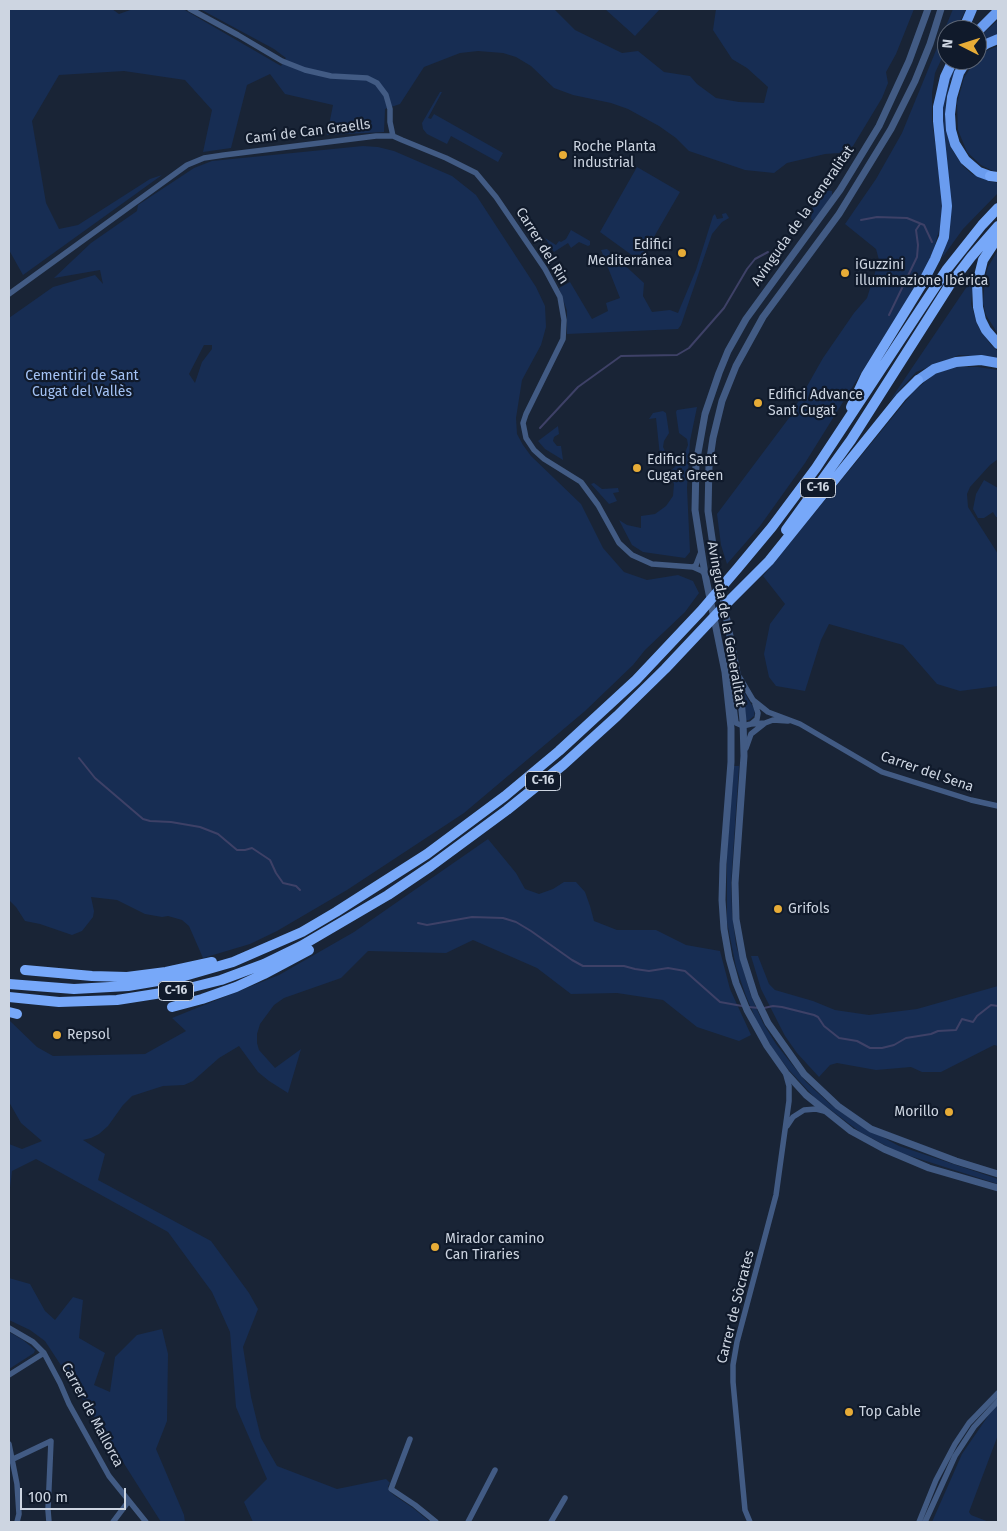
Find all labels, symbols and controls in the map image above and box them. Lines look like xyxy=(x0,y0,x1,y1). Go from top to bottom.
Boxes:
north arrow xyxy=(937,20,987,70)
text: N xyxy=(939,38,956,49)
street label: Camí de Can Graells xyxy=(245,116,371,148)
place label: Roche Planta industrial xyxy=(573,139,656,172)
street label: Avinguda de la Generalitat xyxy=(748,143,858,289)
marker: Roche Planta industrial xyxy=(557,149,569,161)
street label: Carrer del Rin xyxy=(512,205,572,287)
place label: Edifici Mediterránea xyxy=(587,237,672,270)
marker: Edifici Mediterránea xyxy=(676,247,688,259)
place label: iGuzzini illuminazione Ibérica xyxy=(855,257,988,290)
marker: iGuzzini illuminazione Ibérica xyxy=(839,267,851,279)
park label: Cementiri de Sant Cugat del Vallès xyxy=(25,368,139,401)
place label: Edifici Advance Sant Cugat xyxy=(768,387,863,420)
marker: Edifici Advance Sant Cugat xyxy=(752,397,764,409)
place label: Edifici Sant Cugat Green xyxy=(647,452,723,484)
marker: Edifici Sant Cugat Green xyxy=(631,462,643,474)
road number: C-16 xyxy=(800,478,836,498)
street label: Avinguda de la Generalitat xyxy=(703,540,749,708)
street label: Carrer del Sena xyxy=(878,748,976,796)
road number: C-16 xyxy=(526,771,560,790)
place label: Grifols xyxy=(788,901,830,917)
marker: Grifols xyxy=(772,903,784,915)
road number: C-16 xyxy=(158,981,194,1000)
place label: Repsol xyxy=(67,1027,110,1043)
marker: Repsol xyxy=(51,1029,63,1041)
place label: Morillo xyxy=(894,1104,939,1120)
marker: Morillo xyxy=(943,1106,955,1118)
place label: Mirador camino Can Tiraries xyxy=(445,1231,545,1264)
marker: Mirador camino Can Tiraries xyxy=(429,1241,441,1253)
street label: Carrer de Sòcrates xyxy=(714,1249,758,1365)
street label: Carrer de Mallorca xyxy=(57,1360,127,1470)
place label: Top Cable xyxy=(859,1404,921,1420)
marker: Top Cable xyxy=(843,1406,855,1418)
scale bar xyxy=(22,1478,129,1510)
text: 100 m xyxy=(28,1488,68,1506)

